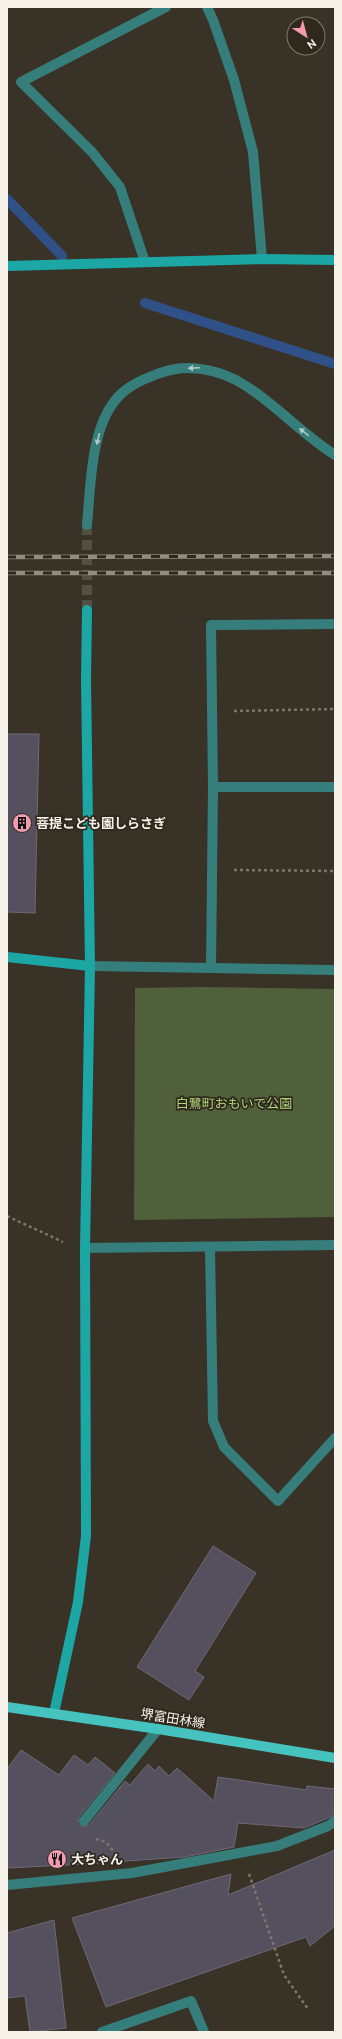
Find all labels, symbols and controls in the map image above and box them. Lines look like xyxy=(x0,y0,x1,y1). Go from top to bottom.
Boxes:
north arrow xyxy=(286,16,326,56)
text: N xyxy=(305,37,319,51)
one-way arrow xyxy=(188,365,200,372)
one-way arrow xyxy=(299,427,310,436)
one-way arrow xyxy=(95,433,101,445)
building icon: 菩提こども園しらさぎ xyxy=(11,812,33,834)
place label: 菩提こども園しらさぎ xyxy=(36,816,166,830)
park label: 白鷺町おもいで公園 xyxy=(176,1096,292,1110)
street label: 堺富田林線 xyxy=(140,1706,206,1730)
restaurant icon: 大ちゃん xyxy=(46,1848,68,1870)
place label: 大ちゃん xyxy=(71,1852,123,1866)

